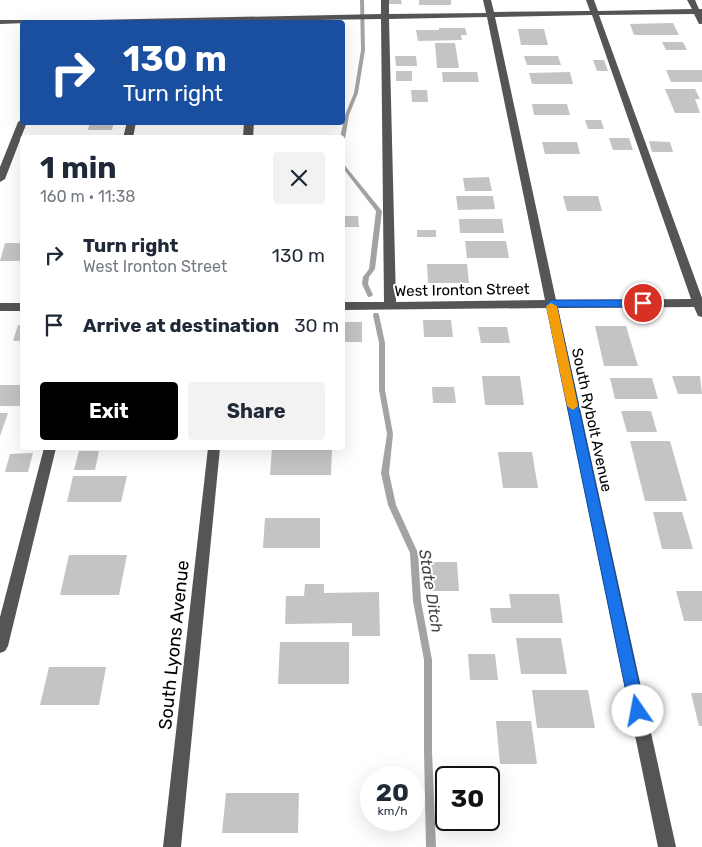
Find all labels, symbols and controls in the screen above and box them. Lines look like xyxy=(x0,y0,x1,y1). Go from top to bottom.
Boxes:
text: 130 m xyxy=(123,38,227,80)
icon: right xyxy=(40,40,105,105)
text: Turn right xyxy=(123,80,223,107)
text: 1 min xyxy=(40,150,117,186)
button: close xyxy=(273,152,325,204)
text: 160 m · 11:38 xyxy=(40,187,136,206)
text: Turn right xyxy=(83,234,178,257)
icon: right xyxy=(40,241,68,269)
text: 130 m xyxy=(272,244,325,267)
text: West Ironton Street xyxy=(83,257,227,276)
street label: West Ironton Street xyxy=(394,280,530,300)
pin xyxy=(622,282,664,324)
icon: arrive xyxy=(629,289,657,317)
icon: arrive xyxy=(40,311,68,339)
text: Arrive at destination xyxy=(83,314,279,337)
text: 30 m xyxy=(294,314,339,337)
street label: South Rybolt Avenue xyxy=(568,346,616,494)
button: Exit xyxy=(40,382,178,440)
button: Share xyxy=(188,382,325,440)
water label: State Ditch xyxy=(415,548,447,634)
street label: South Lyons Avenue xyxy=(154,559,194,731)
position arrow xyxy=(611,684,663,736)
speed limit sign: 30 xyxy=(435,766,500,831)
text: 20 xyxy=(376,778,409,807)
text: km/h xyxy=(378,804,407,818)

